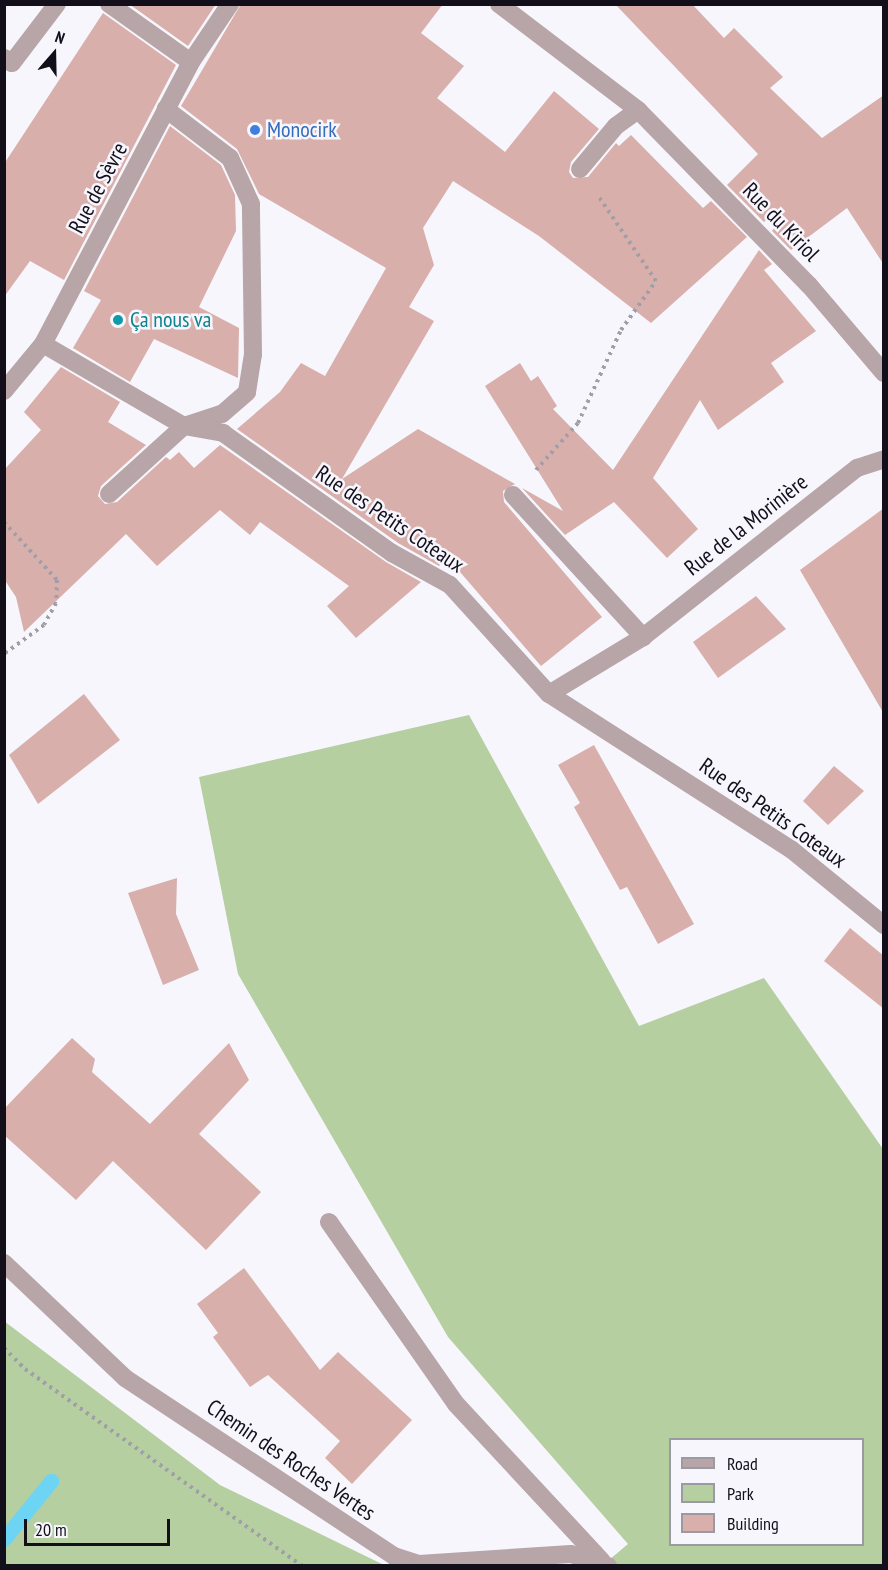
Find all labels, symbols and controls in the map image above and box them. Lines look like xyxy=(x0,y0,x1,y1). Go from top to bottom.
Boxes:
north arrow xyxy=(24,24,84,84)
text: N xyxy=(53,26,68,48)
place label: Monocirk xyxy=(267,117,337,143)
marker: Monocirk xyxy=(248,123,262,137)
street label: Rue de Sèvre xyxy=(63,138,133,238)
street label: Rue du Kiriol xyxy=(737,177,825,267)
place label: Ça nous va xyxy=(130,307,211,333)
marker: Ça nous va xyxy=(111,313,125,327)
street label: Rue des Petits Coteaux xyxy=(311,460,469,578)
street label: Rue de la Morinière xyxy=(679,469,813,581)
street label: Rue des Petits Coteaux xyxy=(694,753,852,873)
street label: Chemin des Roches Vertes xyxy=(202,1394,380,1526)
legend xyxy=(669,1438,864,1546)
text: Road xyxy=(727,1452,758,1475)
text: Park xyxy=(727,1482,754,1505)
scale bar xyxy=(27,1507,172,1545)
text: Building xyxy=(727,1512,779,1535)
text: 20 m xyxy=(35,1518,67,1541)

